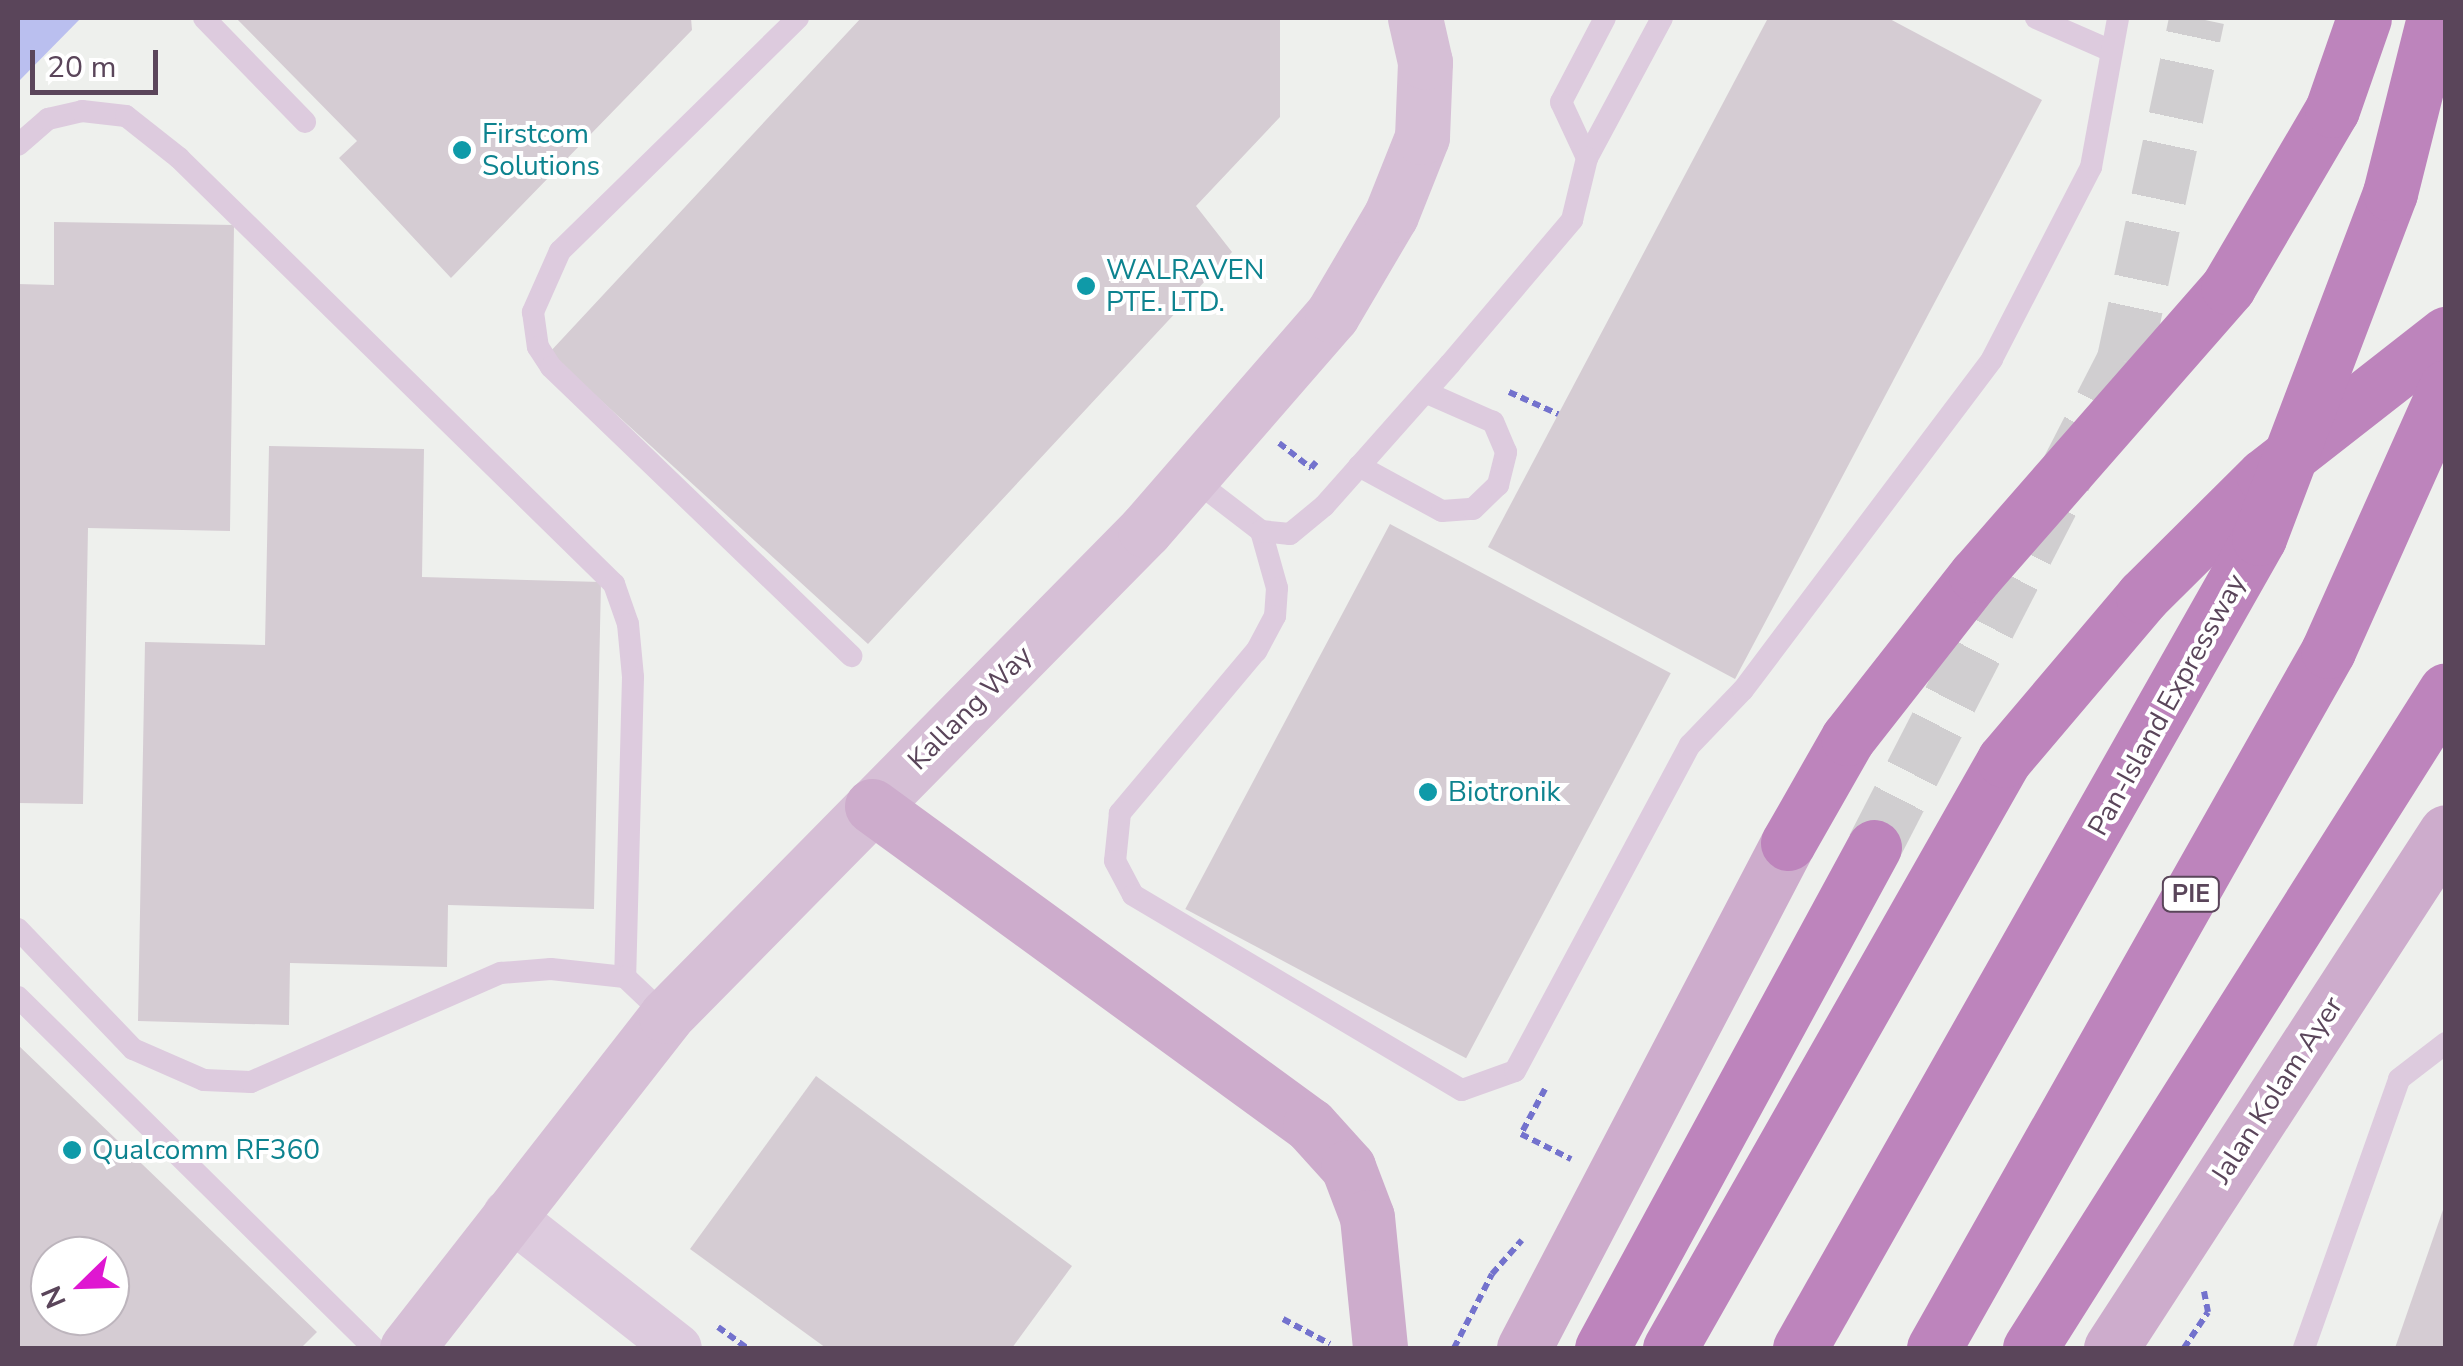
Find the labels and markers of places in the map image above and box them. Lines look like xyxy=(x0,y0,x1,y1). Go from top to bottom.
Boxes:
place label: Firstcom Solutions xyxy=(482,117,600,183)
marker: Firstcom Solutions xyxy=(451,139,473,161)
place label: WALRAVEN PTE. LTD. xyxy=(1106,253,1265,319)
marker: WALRAVEN PTE. LTD. xyxy=(1075,275,1097,297)
place label: Biotronik xyxy=(1448,775,1560,809)
marker: Biotronik xyxy=(1417,781,1439,803)
place label: Qualcomm RF360 xyxy=(92,1133,320,1167)
marker: Qualcomm RF360 xyxy=(61,1139,83,1161)

